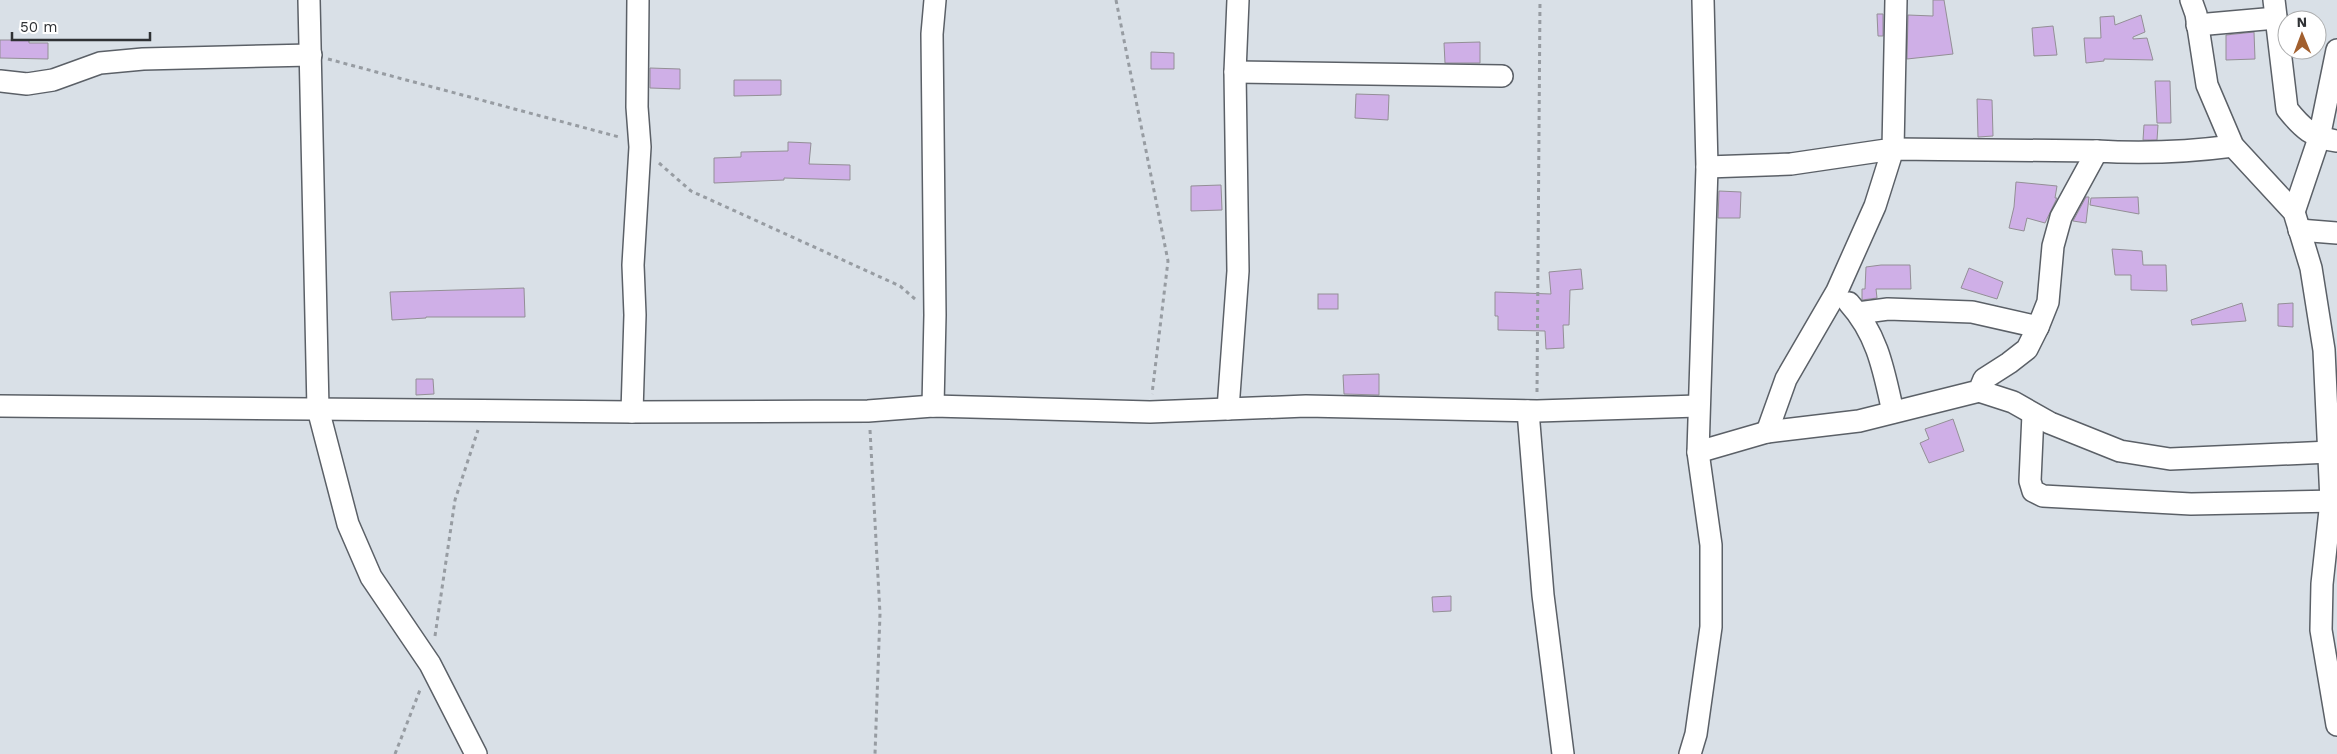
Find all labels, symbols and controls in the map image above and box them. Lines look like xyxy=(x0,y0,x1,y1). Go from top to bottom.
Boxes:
scale bar xyxy=(12,10,150,42)
north arrow xyxy=(2277,10,2327,60)
text: N xyxy=(2296,14,2307,30)
text: 50 m xyxy=(20,18,57,36)

